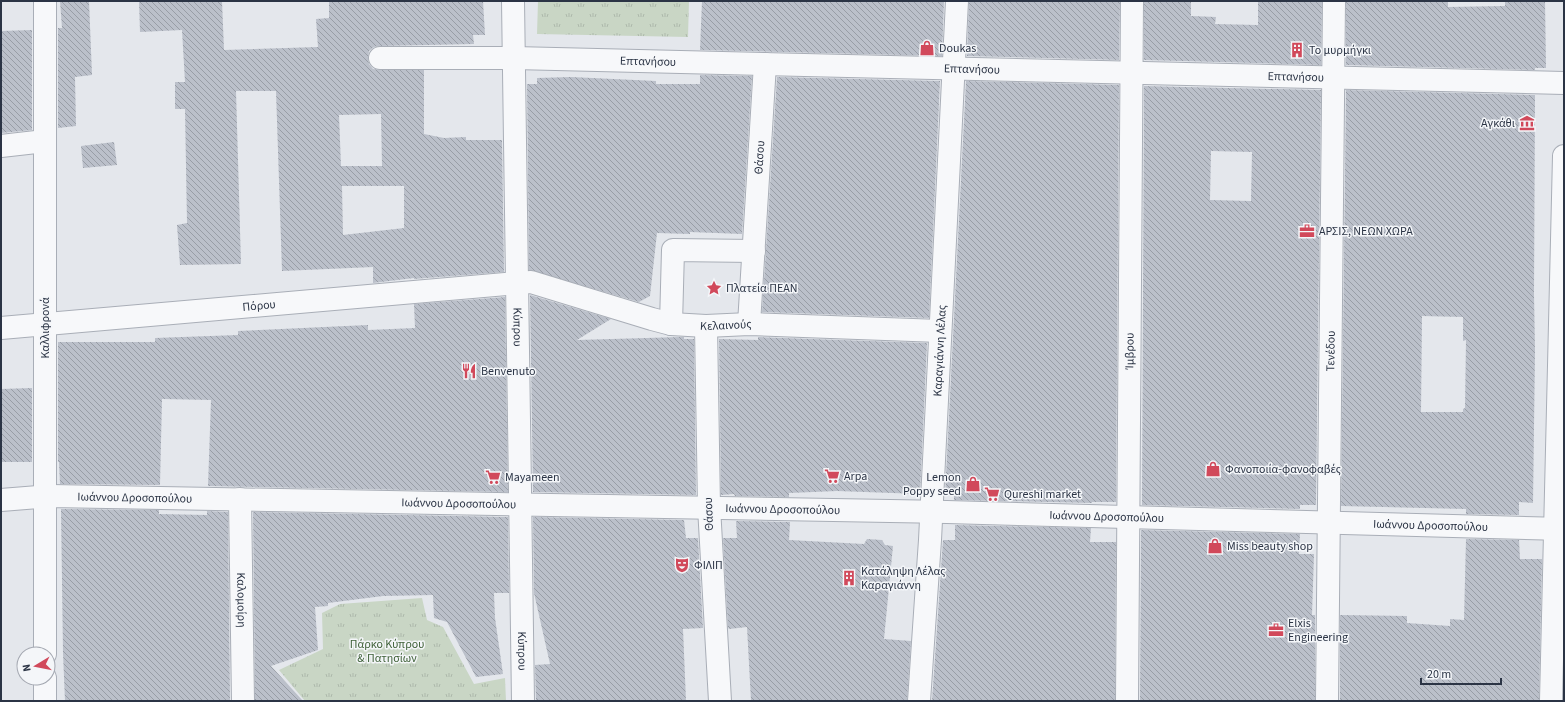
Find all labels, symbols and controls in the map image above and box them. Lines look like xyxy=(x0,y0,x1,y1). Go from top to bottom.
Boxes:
shop icon: Doukas xyxy=(918,39,936,57)
place label: Doukas xyxy=(939,40,976,57)
building icon: Το μυρμήγκι xyxy=(1288,41,1306,59)
place label: Το μυρμήγκι xyxy=(1309,42,1371,59)
street label: Επτανήσου xyxy=(620,52,676,70)
street label: Επτανήσου xyxy=(944,60,1000,78)
street label: Επτανήσου xyxy=(1267,67,1324,86)
museum icon: Αγκάθι xyxy=(1518,114,1536,132)
place label: Αγκάθι xyxy=(1481,115,1515,132)
street label: Θάσου xyxy=(750,140,769,175)
office icon: ΑΡΣΙΣ, ΝΕΩΝ ΧΩΡΑ xyxy=(1298,222,1316,240)
place label: ΑΡΣΙΣ, ΝΕΩΝ ΧΩΡΑ xyxy=(1319,223,1413,240)
place icon: Πλατεία ΠΕΑΝ xyxy=(705,279,723,297)
place label: Πλατεία ΠΕΑΝ xyxy=(726,280,798,297)
street label: Πόρου xyxy=(242,296,276,315)
street label: Καλλιφρονά xyxy=(37,297,54,359)
street label: Καραγιάννη Λέλας xyxy=(929,304,950,397)
street label: Κύπρου xyxy=(509,307,526,347)
street label: Κελαινούς xyxy=(700,315,752,335)
street label: Τενέδου xyxy=(1322,331,1339,371)
street label: Ίμβρου xyxy=(1121,333,1138,370)
restaurant icon: Benvenuto xyxy=(460,362,478,380)
place label: Benvenuto xyxy=(481,363,536,380)
shop icon: Φανοποιία-φανοφαβές xyxy=(1204,460,1222,478)
place label: Φανοποιία-φανοφαβές xyxy=(1225,461,1341,478)
supermarket icon: Arpa xyxy=(823,467,841,485)
supermarket icon: Mayameen xyxy=(484,468,502,486)
place label: Arpa xyxy=(844,468,867,485)
place label: Mayameen xyxy=(505,469,560,486)
place label: Lemon Poppy seed xyxy=(903,469,961,500)
shop icon: Lemon Poppy seed xyxy=(964,475,982,493)
supermarket icon: Qureshi market xyxy=(983,485,1001,503)
place label: Qureshi market xyxy=(1004,486,1081,503)
street label: Ιωάννου Δροσοπούλου xyxy=(77,488,192,507)
street label: Ιωάννου Δροσοπούλου xyxy=(401,494,516,513)
street label: Θάσου xyxy=(700,497,718,531)
street label: Ιωάννου Δροσοπούλου xyxy=(725,500,840,519)
street label: Ιωάννου Δροσοπούλου xyxy=(1049,506,1164,526)
street label: Ιωάννου Δροσοπούλου xyxy=(1373,515,1488,535)
shop icon: Miss beauty shop xyxy=(1206,537,1224,555)
place label: Miss beauty shop xyxy=(1227,538,1313,555)
theatre icon: ΦΙΛΙΠ xyxy=(673,556,691,574)
place label: ΦΙΛΙΠ xyxy=(694,557,723,574)
place label: Κατάληψη Λέλας Καραγιάννη xyxy=(861,563,945,594)
building icon: Κατάληψη Λέλας Καραγιάννη xyxy=(840,569,858,587)
street label: Καλομοίρη xyxy=(233,572,250,628)
place label: Elxis Engineering xyxy=(1288,615,1348,646)
office icon: Elxis Engineering xyxy=(1267,621,1285,639)
street label: Κύπρου xyxy=(514,631,531,671)
park label: Πάρκο Κύπρου & Πατησίων xyxy=(350,636,424,667)
north arrow xyxy=(16,646,56,686)
scale bar xyxy=(1421,660,1501,686)
text: N xyxy=(19,663,35,673)
text: 20 m xyxy=(1427,666,1451,683)

